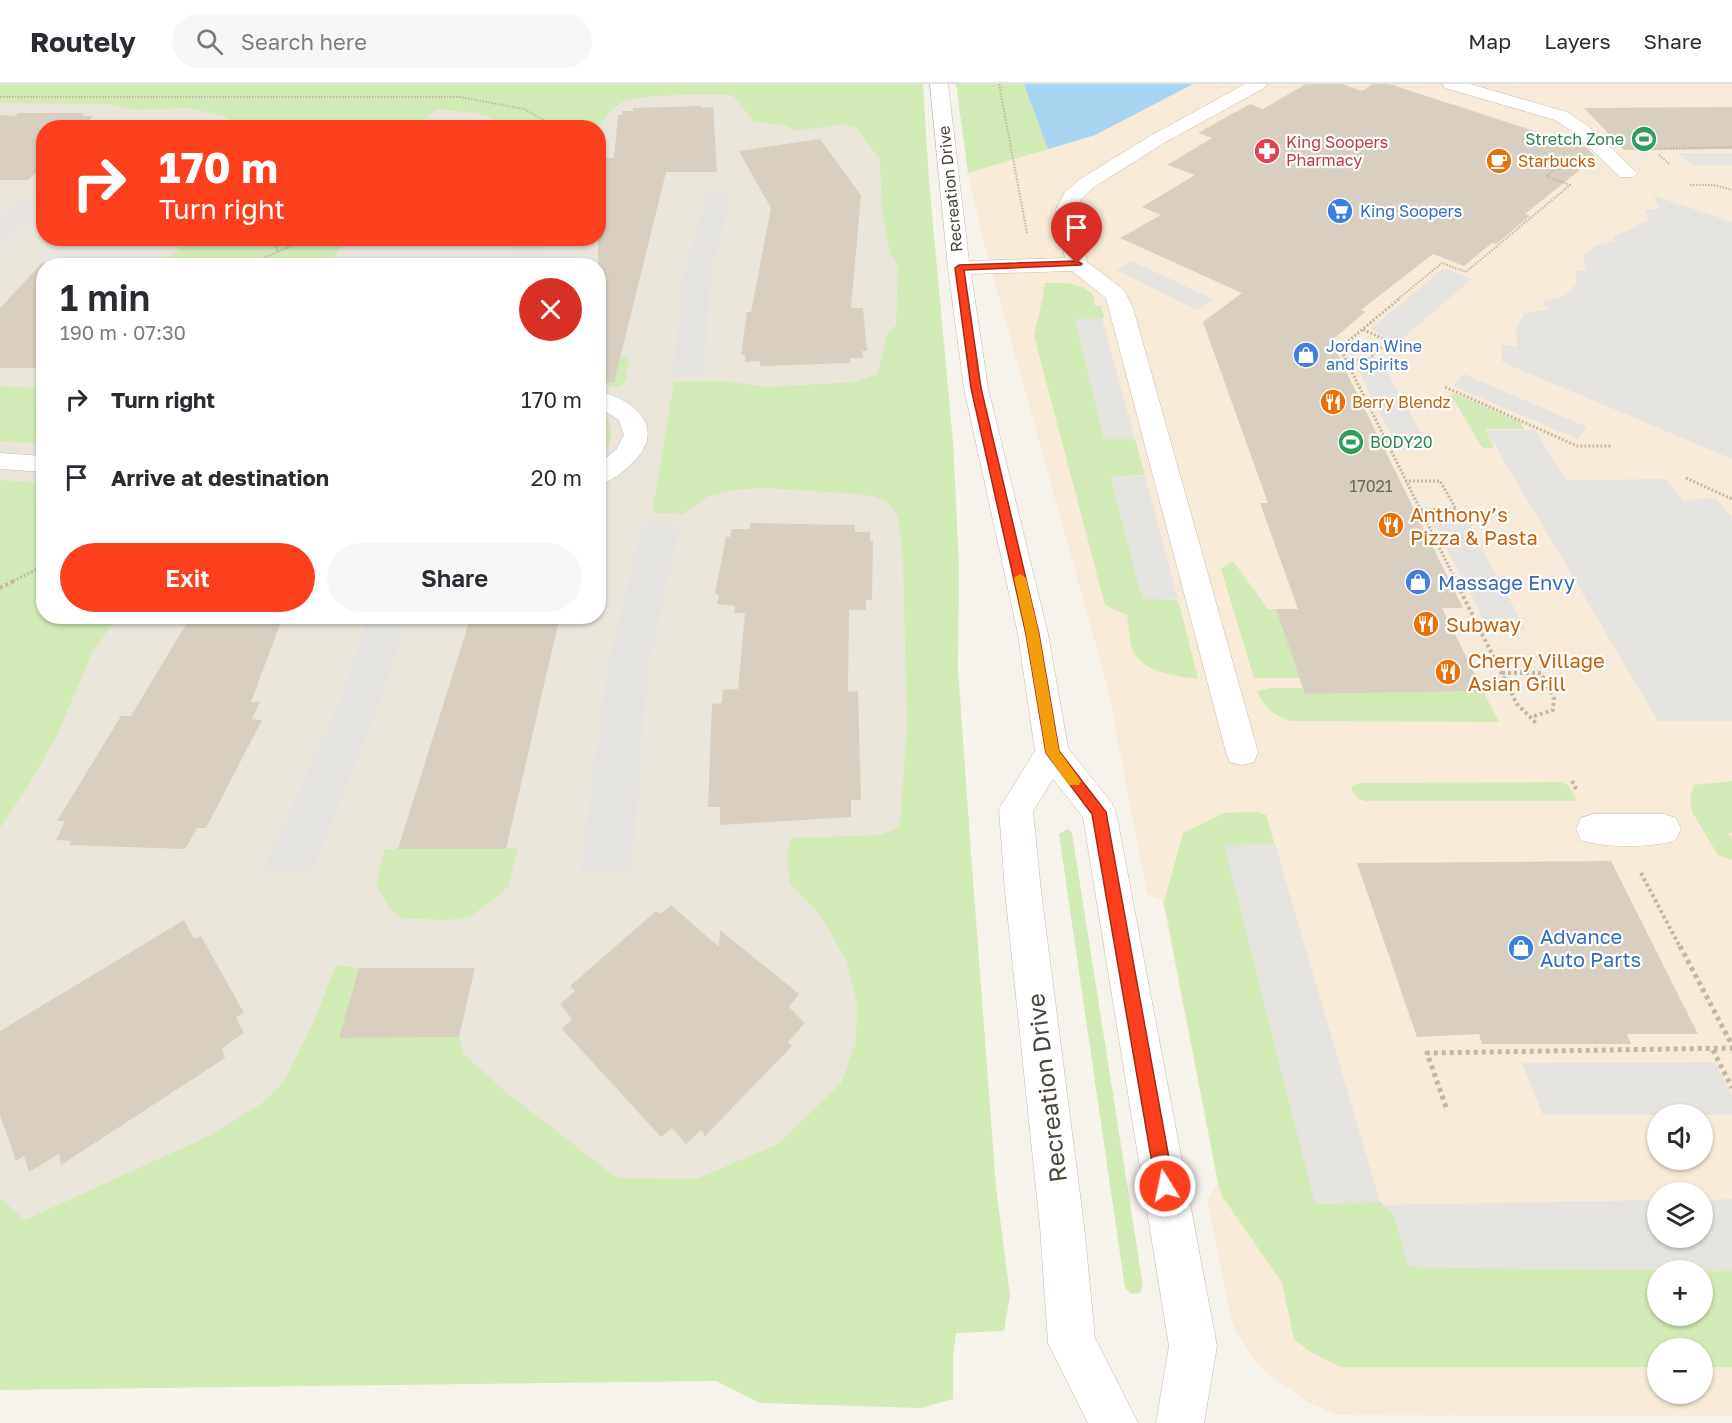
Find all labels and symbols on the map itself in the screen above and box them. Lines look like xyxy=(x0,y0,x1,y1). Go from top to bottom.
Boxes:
sports icon: Stretch Zone xyxy=(1629,124,1659,154)
street label: Recreation Drive xyxy=(933,125,967,253)
place label: Stretch Zone xyxy=(1525,129,1624,149)
place label: King Soopers Pharmacy xyxy=(1286,132,1388,170)
pharmacy icon: King Soopers Pharmacy xyxy=(1252,136,1282,166)
cafe icon: Starbucks xyxy=(1484,146,1514,176)
place label: Starbucks xyxy=(1518,151,1595,171)
supermarket icon: King Soopers xyxy=(1325,196,1355,226)
place label: King Soopers xyxy=(1360,201,1462,221)
pin xyxy=(1051,202,1102,264)
place label: Jordan Wine and Spirits xyxy=(1326,336,1422,374)
shop icon: Jordan Wine and Spirits xyxy=(1291,340,1321,370)
restaurant icon: Berry Blendz xyxy=(1318,387,1348,417)
place label: Berry Blendz xyxy=(1352,392,1451,412)
sports icon: BODY20 xyxy=(1336,427,1366,457)
place label: BODY20 xyxy=(1370,432,1433,452)
house number: 17021 xyxy=(1349,476,1393,496)
place label: Anthony’s Pizza & Pasta xyxy=(1410,502,1538,549)
restaurant icon: Anthony’s Pizza & Pasta xyxy=(1376,510,1406,540)
shop icon: Massage Envy xyxy=(1403,567,1433,597)
place label: Massage Envy xyxy=(1438,570,1575,594)
restaurant icon: Subway xyxy=(1411,609,1441,639)
place label: Subway xyxy=(1446,612,1521,636)
place label: Cherry Village Asian Grill xyxy=(1468,648,1605,695)
restaurant icon: Cherry Village Asian Grill xyxy=(1433,657,1463,687)
place label: Advance Auto Parts xyxy=(1540,924,1641,971)
shop icon: Advance Auto Parts xyxy=(1506,933,1536,963)
street label: Recreation Drive xyxy=(1020,992,1072,1184)
position arrow xyxy=(1133,1154,1197,1218)

